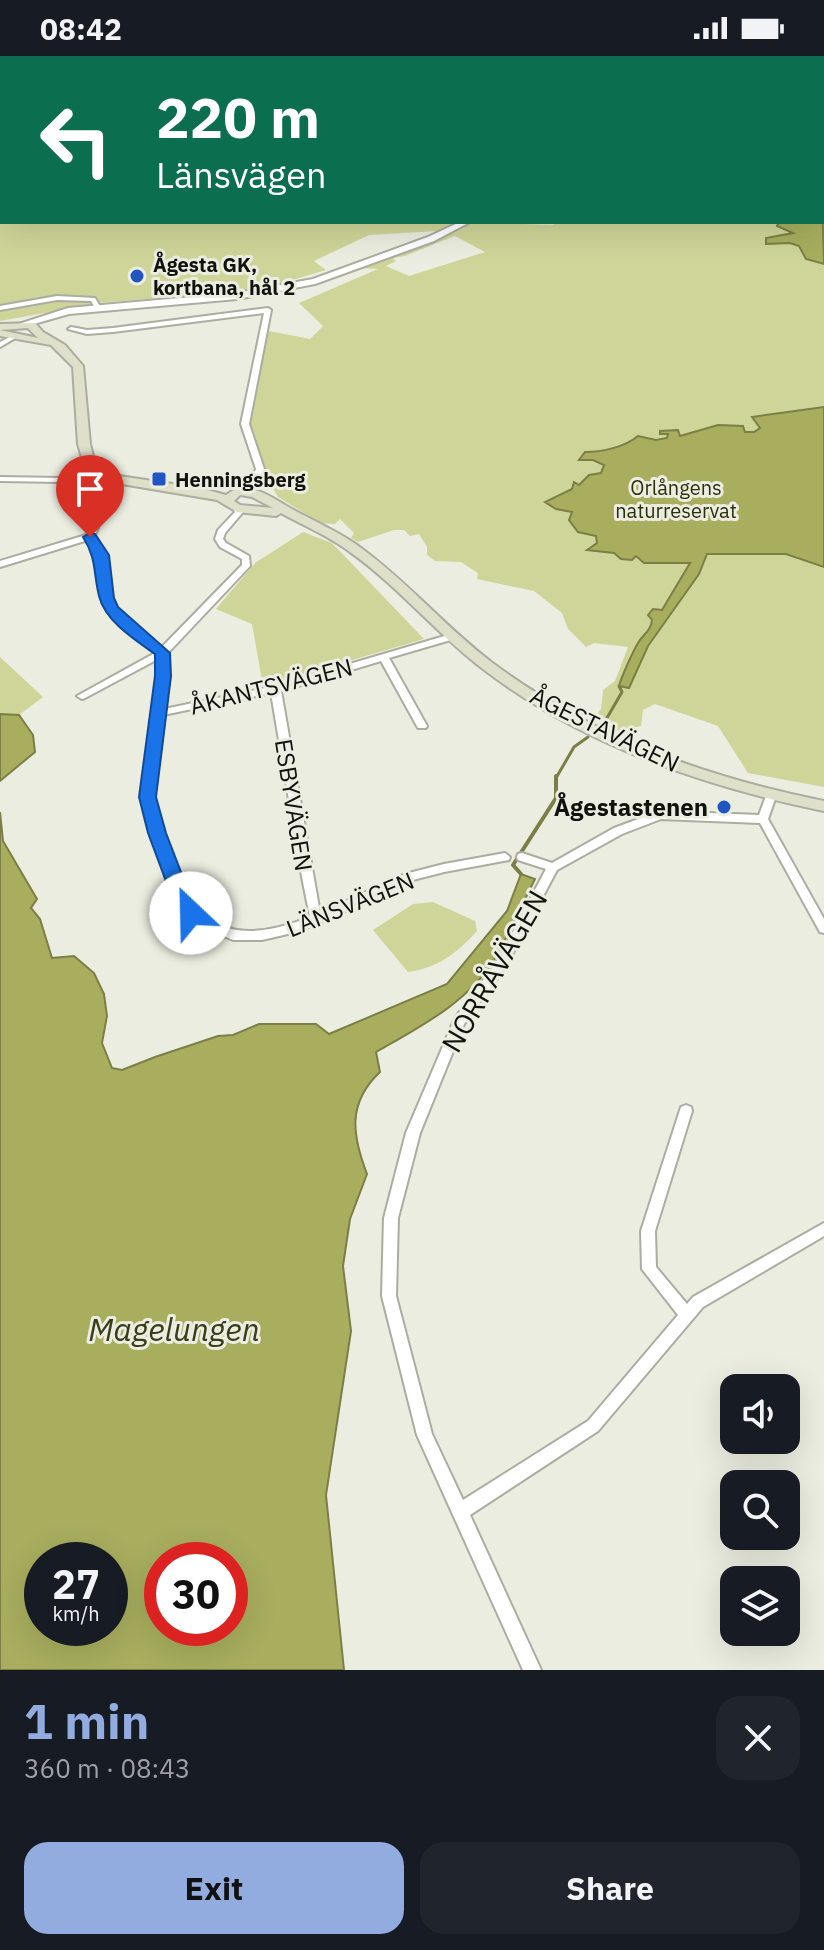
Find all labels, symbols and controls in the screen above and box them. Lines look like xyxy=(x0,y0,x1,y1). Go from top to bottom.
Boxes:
text: 08:42 xyxy=(40,9,122,48)
text: 220 m xyxy=(156,81,320,153)
icon: left xyxy=(24,88,128,192)
text: Länsvägen xyxy=(156,151,326,198)
place label: Ågesta GK, kortbana, hål 2 xyxy=(153,251,295,301)
marker: Ågesta GK, kortbana, hål 2 xyxy=(128,267,146,285)
pin xyxy=(56,455,124,537)
place label: Henningsberg xyxy=(175,466,307,493)
icon: arrive xyxy=(68,467,112,511)
marker: Henningsberg xyxy=(150,470,168,488)
park label: Orlångens naturreservat xyxy=(615,474,737,524)
street label: ÅKANTSVÄGEN xyxy=(186,650,356,722)
street label: ÅGESTAVÄGEN xyxy=(525,679,685,779)
street label: ESBYVÄGEN xyxy=(268,737,320,873)
place label: Ågestastenen xyxy=(554,791,708,823)
marker: Ågestastenen xyxy=(715,798,733,816)
street label: LÄNSVÄGEN xyxy=(281,864,419,944)
position arrow xyxy=(149,871,233,955)
street label: NORRÅVÄGEN xyxy=(433,883,555,1059)
water label: Magelungen xyxy=(88,1308,260,1350)
map controls xyxy=(720,1374,800,1646)
button: sound xyxy=(720,1374,800,1454)
button: search xyxy=(720,1470,800,1550)
speed limit sign: 30 xyxy=(144,1542,248,1646)
text: 27 xyxy=(52,1558,100,1610)
button: layers xyxy=(720,1566,800,1646)
text: km/h xyxy=(52,1600,100,1627)
text: 1 min xyxy=(24,1690,149,1752)
button: close xyxy=(716,1696,800,1780)
text: 360 m · 08:43 xyxy=(24,1751,190,1785)
button: Exit xyxy=(24,1842,404,1934)
button: Share xyxy=(420,1842,800,1934)

